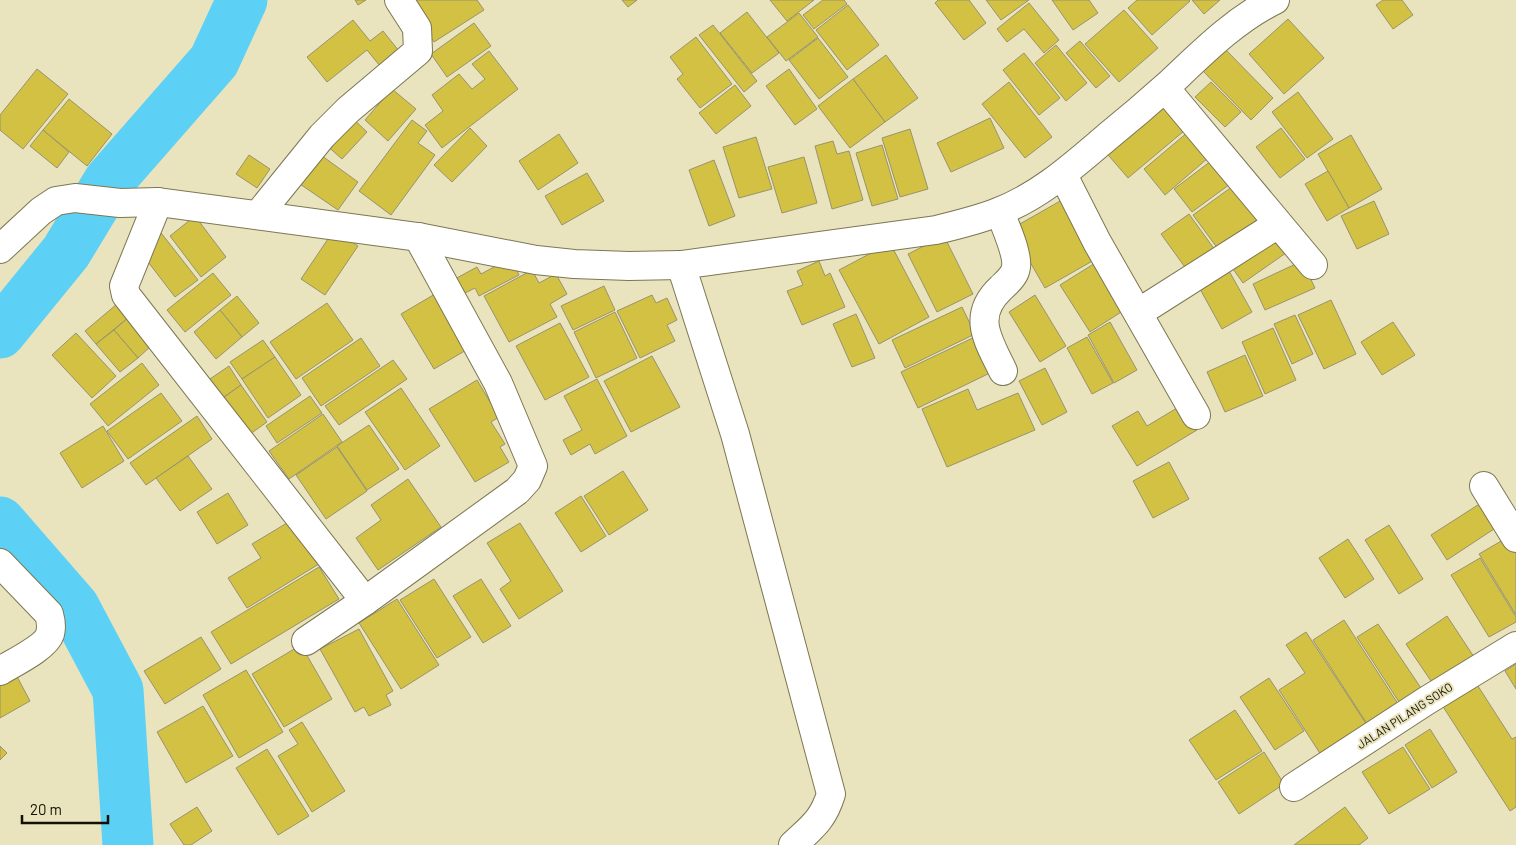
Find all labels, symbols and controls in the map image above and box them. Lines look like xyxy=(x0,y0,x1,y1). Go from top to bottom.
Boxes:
street label: JALAN PILANG SOKO xyxy=(1354,679,1455,751)
scale bar xyxy=(22,792,109,824)
text: 20 m xyxy=(30,800,62,818)

